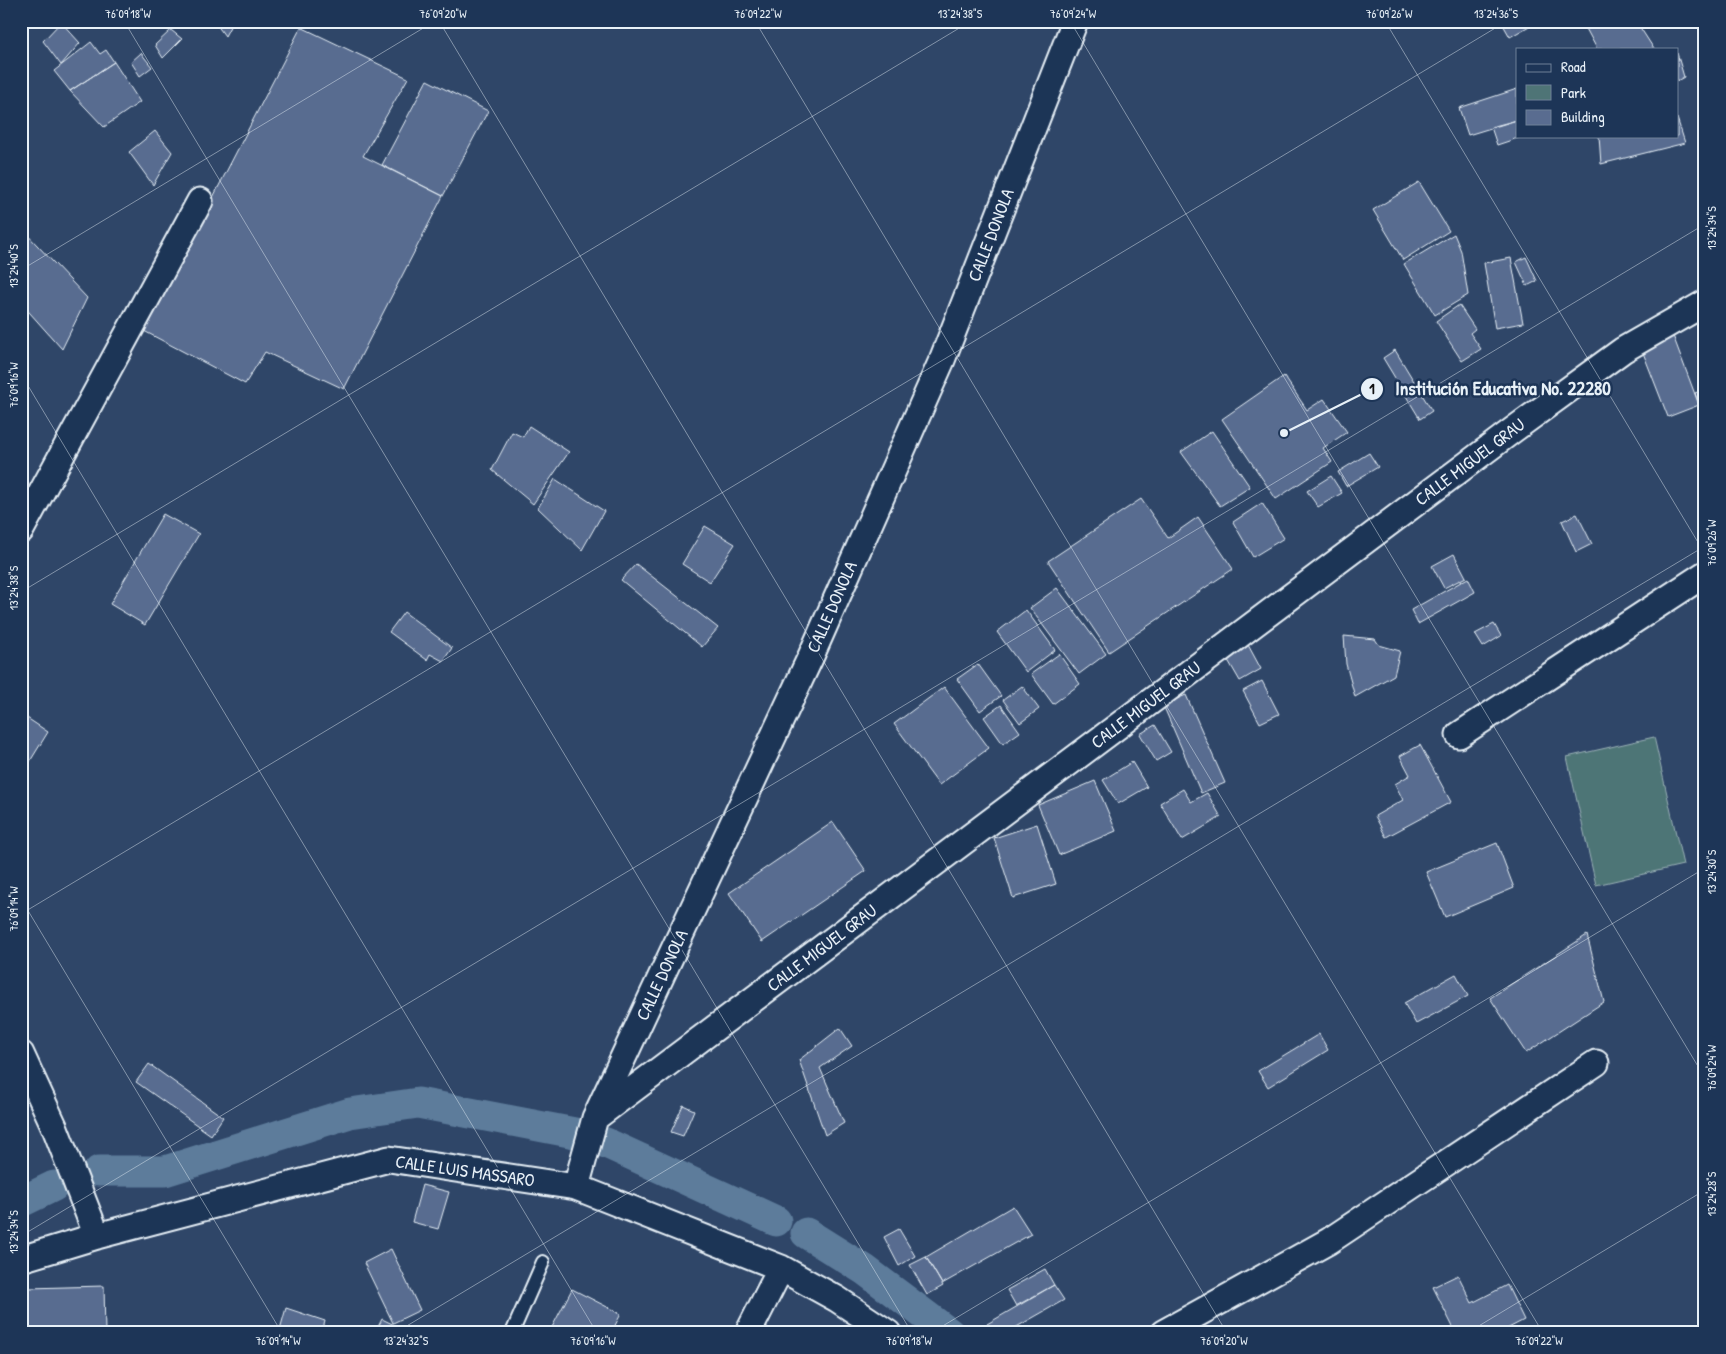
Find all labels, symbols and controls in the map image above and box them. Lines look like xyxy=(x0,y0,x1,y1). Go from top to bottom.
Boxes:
text: 76°09'18"W xyxy=(105,5,152,22)
text: 76°09'20"W xyxy=(419,5,467,22)
text: 76°09'22"W xyxy=(734,5,782,22)
text: 13°24'38"S xyxy=(938,5,983,22)
text: 76°09'24"W xyxy=(1050,5,1097,22)
text: 76°09'26"W xyxy=(1366,5,1413,22)
text: 13°24'36"S xyxy=(1474,5,1518,22)
legend xyxy=(1516,48,1678,138)
text: Road xyxy=(1561,56,1586,77)
text: Park xyxy=(1561,82,1586,103)
text: Building xyxy=(1561,106,1605,127)
street label: CALLE DONOLA xyxy=(961,185,1020,285)
text: 13°24'34"S xyxy=(1703,206,1720,250)
text: 13°24'40"S xyxy=(5,244,22,288)
text: 76°09'16"W xyxy=(5,362,22,408)
callout: Institución Educativa No. 22280 xyxy=(1360,372,1621,406)
text: Institución Educativa No. 22280 xyxy=(1395,375,1611,401)
text: 1 xyxy=(1369,378,1375,399)
street label: CALLE MIGUEL GRAU xyxy=(1410,412,1530,511)
text: 76°09'26"W xyxy=(1703,519,1720,566)
street label: CALLE DONOLA xyxy=(800,557,863,657)
text: 13°24'38"S xyxy=(5,565,22,610)
street label: CALLE MIGUEL GRAU xyxy=(1086,655,1206,754)
text: 13°24'30"S xyxy=(1703,849,1720,894)
text: 76°09'14"W xyxy=(5,886,22,932)
street label: CALLE MIGUEL GRAU xyxy=(762,898,882,997)
street label: CALLE DONOLA xyxy=(630,925,694,1024)
text: 76°09'24"W xyxy=(1703,1044,1720,1091)
street label: CALLE LUIS MASSARO xyxy=(394,1148,536,1193)
text: 13°24'28"S xyxy=(1703,1171,1720,1216)
text: 13°24'34"S xyxy=(5,1210,22,1254)
text: 76°09'14"W xyxy=(255,1332,301,1349)
text: 13°24'32"S xyxy=(384,1332,429,1349)
text: 76°09'16"W xyxy=(570,1332,616,1349)
text: 76°09'18"W xyxy=(886,1332,933,1349)
text: 76°09'20"W xyxy=(1200,1332,1248,1349)
text: 76°09'22"W xyxy=(1515,1332,1563,1349)

